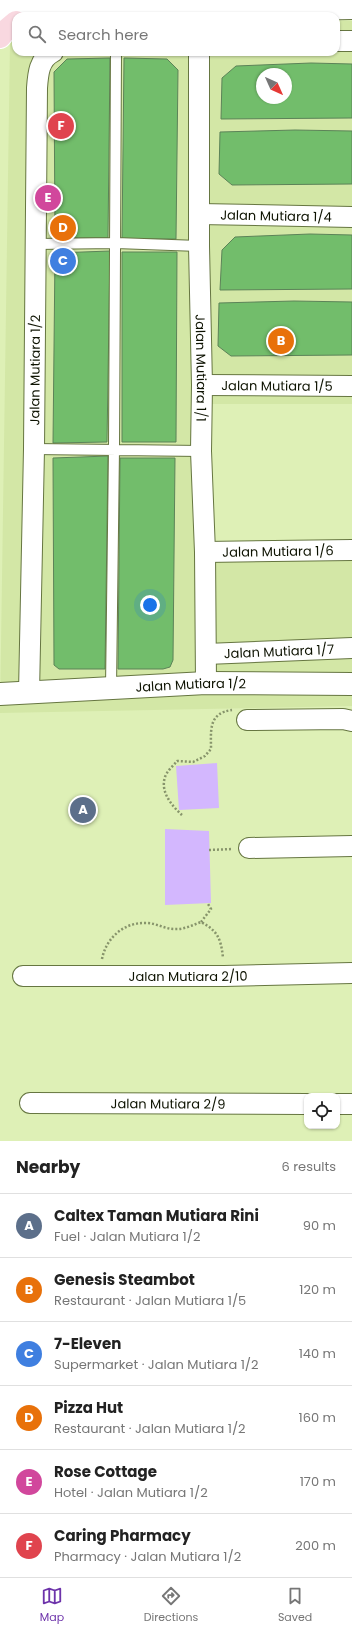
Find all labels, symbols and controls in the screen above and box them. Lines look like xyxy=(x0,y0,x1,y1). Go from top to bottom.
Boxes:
search box xyxy=(12,12,340,56)
icon: search xyxy=(26,23,48,45)
text: Search here xyxy=(58,24,148,45)
north arrow xyxy=(256,68,292,104)
pin: F xyxy=(48,111,74,141)
pin: E xyxy=(35,183,61,213)
street label: Jalan Mutiara 1/4 xyxy=(220,205,332,227)
pin: D xyxy=(50,213,76,243)
pin: C xyxy=(50,246,76,276)
street label: Jalan Mutiara 1/1 xyxy=(190,314,211,422)
street label: Jalan Mutiara 1/2 xyxy=(25,315,45,426)
pin: B xyxy=(268,326,294,356)
street label: Jalan Mutiara 1/5 xyxy=(221,376,333,396)
street label: Jalan Mutiara 1/6 xyxy=(222,541,334,562)
your location xyxy=(140,595,160,615)
street label: Jalan Mutiara 1/7 xyxy=(223,640,334,663)
street label: Jalan Mutiara 1/2 xyxy=(135,674,246,697)
pin: A xyxy=(70,795,96,825)
street label: Jalan Mutiara 2/10 xyxy=(129,966,248,986)
map controls xyxy=(304,1093,340,1129)
button: locate xyxy=(304,1093,340,1129)
street label: Jalan Mutiara 2/9 xyxy=(111,1094,225,1114)
text: Nearby xyxy=(16,1155,80,1179)
text: 6 results xyxy=(282,1157,336,1176)
text: Caltex Taman Mutiara Rini xyxy=(54,1205,259,1226)
text: A xyxy=(24,1216,34,1235)
text: 90 m xyxy=(303,1216,336,1235)
text: Fuel · Jalan Mutiara 1/2 xyxy=(54,1227,200,1246)
text: Genesis Steambot xyxy=(54,1269,195,1290)
text: B xyxy=(25,1280,33,1299)
text: 120 m xyxy=(299,1280,336,1299)
text: Restaurant · Jalan Mutiara 1/5 xyxy=(54,1291,246,1310)
text: 7-Eleven xyxy=(54,1333,121,1354)
text: C xyxy=(24,1344,34,1363)
text: 140 m xyxy=(299,1344,336,1363)
text: Supermarket · Jalan Mutiara 1/2 xyxy=(54,1355,258,1374)
text: Pizza Hut xyxy=(54,1397,123,1418)
text: D xyxy=(24,1408,34,1427)
text: 160 m xyxy=(299,1408,336,1427)
text: Restaurant · Jalan Mutiara 1/2 xyxy=(54,1419,246,1438)
text: Rose Cottage xyxy=(54,1461,157,1482)
text: E xyxy=(25,1472,33,1491)
text: 170 m xyxy=(300,1472,336,1491)
text: Hotel · Jalan Mutiara 1/2 xyxy=(54,1483,208,1502)
text: Caring Pharmacy xyxy=(54,1525,191,1546)
text: F xyxy=(25,1536,33,1555)
text: 200 m xyxy=(295,1536,336,1555)
text: Pharmacy · Jalan Mutiara 1/2 xyxy=(54,1547,241,1566)
tab: Map xyxy=(40,1585,64,1626)
tab: Directions xyxy=(144,1585,198,1626)
tab: Saved xyxy=(278,1585,312,1626)

